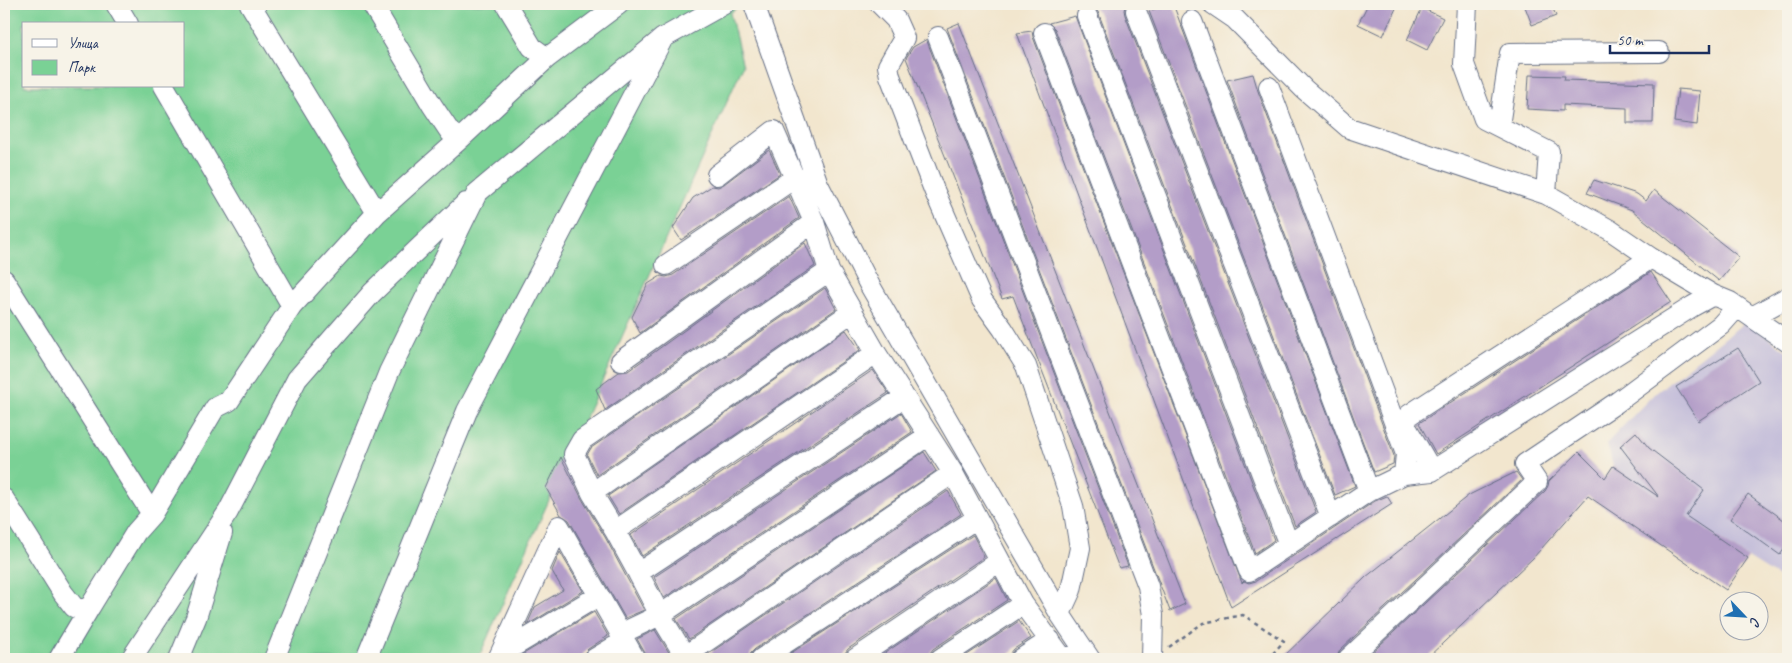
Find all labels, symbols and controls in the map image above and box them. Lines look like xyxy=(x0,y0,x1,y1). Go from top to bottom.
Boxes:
legend xyxy=(22,22,185,88)
scale bar xyxy=(1610,22,1708,54)
text: 50 m xyxy=(1617,31,1644,50)
text: Улица xyxy=(68,34,99,53)
text: Парк xyxy=(68,58,96,77)
north arrow xyxy=(1720,590,1770,640)
text: С xyxy=(1745,615,1764,630)

